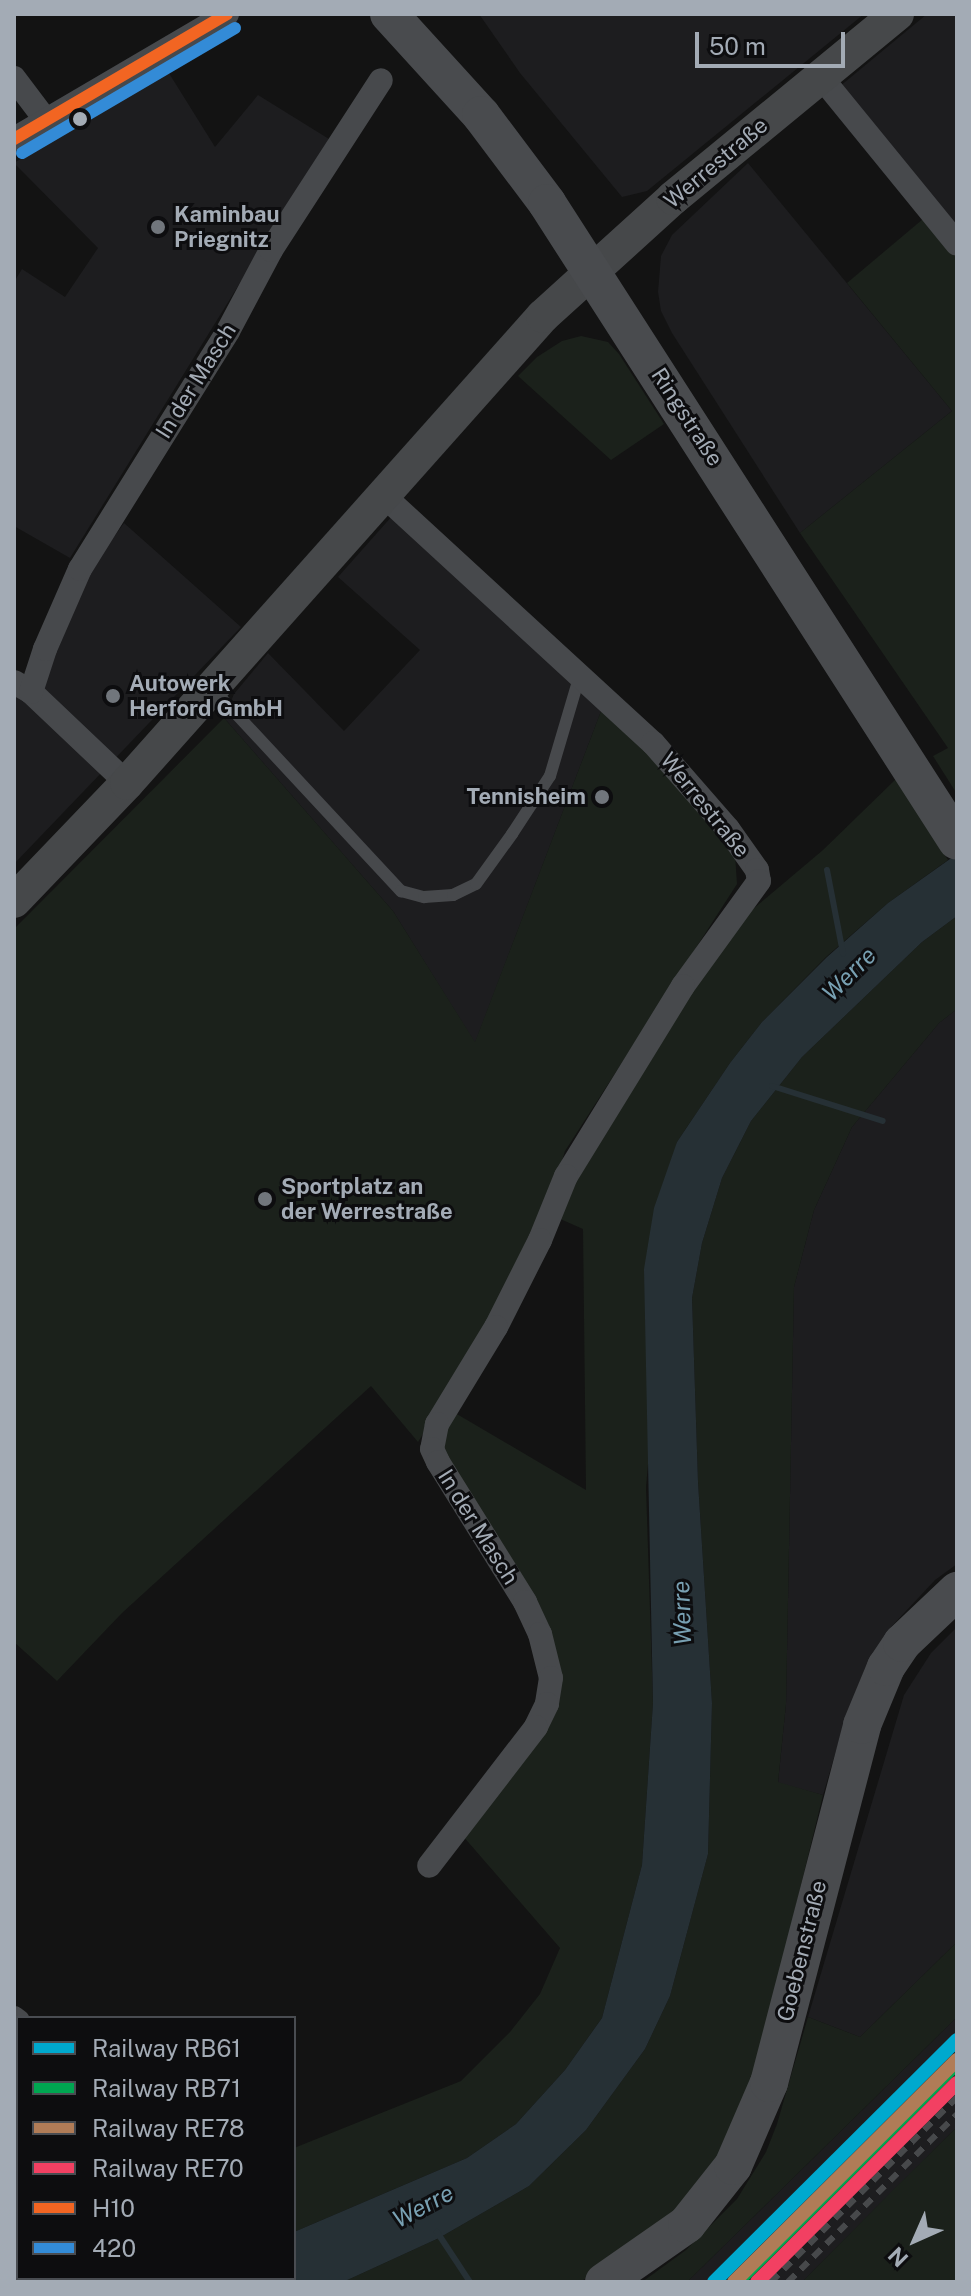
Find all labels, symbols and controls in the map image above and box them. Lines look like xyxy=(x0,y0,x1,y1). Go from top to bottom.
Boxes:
scale bar xyxy=(699,16,849,66)
text: 50 m xyxy=(709,32,766,60)
unlabelled marker xyxy=(72,111,88,127)
street label: Werrestraße xyxy=(659,112,773,214)
place label: Kaminbau Priegnitz xyxy=(174,201,280,252)
marker: Kaminbau Priegnitz xyxy=(149,218,167,236)
street label: In der Masch xyxy=(150,319,242,443)
street label: Ringstraße xyxy=(646,363,728,471)
place label: Autowerk Herford GmbH xyxy=(129,670,283,722)
marker: Autowerk Herford GmbH xyxy=(104,687,122,705)
street label: Werrestraße xyxy=(655,747,755,863)
place label: Tennisheim xyxy=(467,784,586,810)
marker: Tennisheim xyxy=(593,788,611,806)
water label: Werre xyxy=(816,941,882,1007)
place label: Sportplatz an der Werrestraße xyxy=(281,1173,453,1224)
marker: Sportplatz an der Werrestraße xyxy=(256,1190,274,1208)
street label: In der Masch xyxy=(432,1465,524,1589)
water label: Werre xyxy=(666,1580,698,1646)
street label: Goebenstraße xyxy=(772,1878,832,2024)
legend xyxy=(16,2016,296,2280)
text: Railway RB61 xyxy=(92,2034,241,2062)
text: Railway RB71 xyxy=(92,2074,241,2102)
text: Railway RE78 xyxy=(92,2114,245,2142)
text: Railway RE70 xyxy=(92,2154,244,2182)
water label: Werre xyxy=(388,2178,458,2234)
text: H10 xyxy=(92,2194,135,2222)
north arrow xyxy=(875,2200,955,2280)
text: 420 xyxy=(92,2234,136,2262)
text: N xyxy=(883,2242,913,2272)

